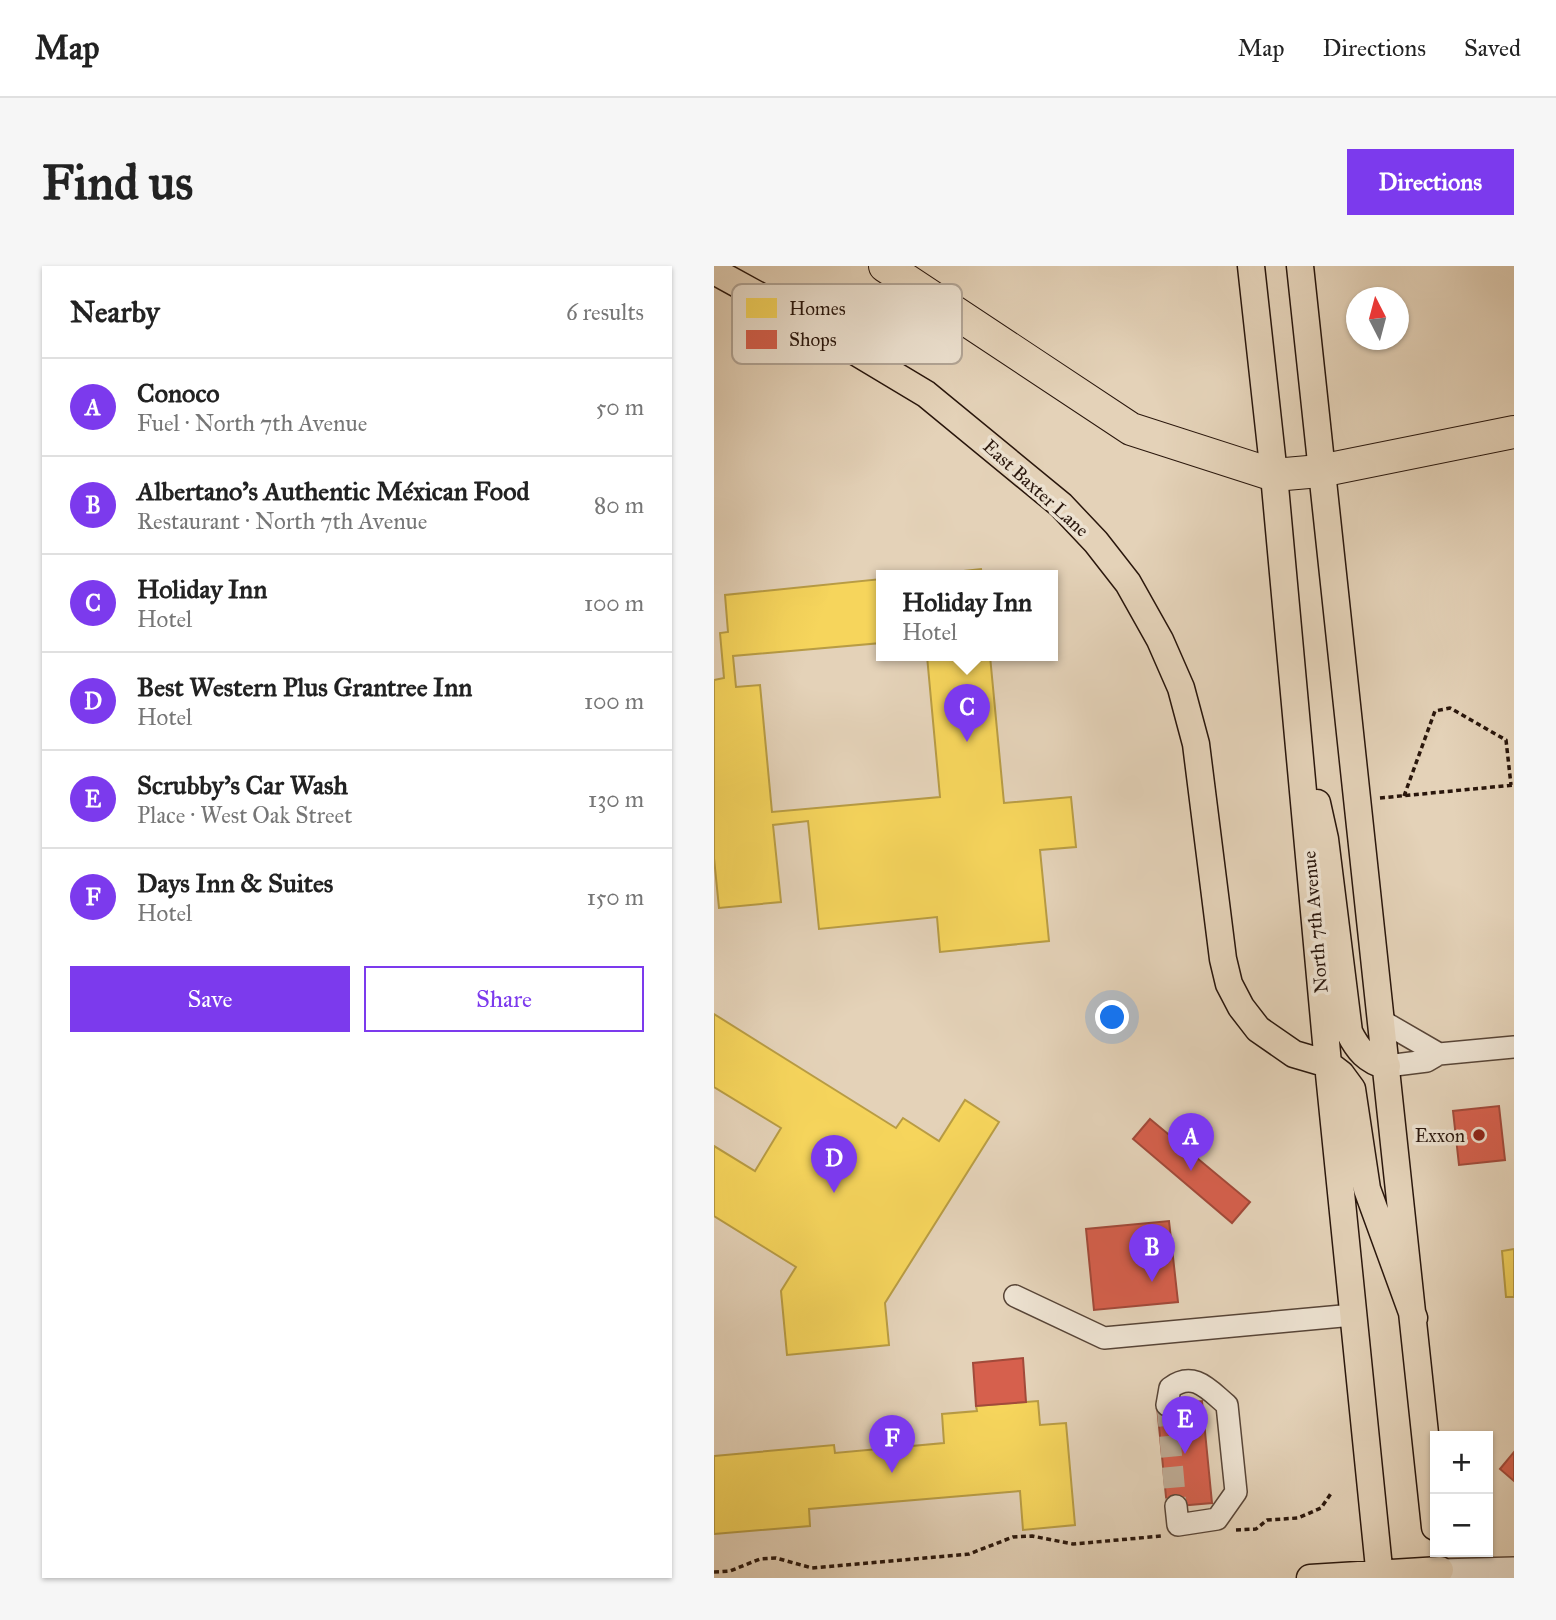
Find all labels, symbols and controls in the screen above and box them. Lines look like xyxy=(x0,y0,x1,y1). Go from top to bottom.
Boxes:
text: Map xyxy=(35,28,99,68)
text: Map xyxy=(1238,33,1285,63)
text: Directions xyxy=(1323,33,1426,63)
text: Saved xyxy=(1464,33,1521,63)
button: Directions xyxy=(1347,149,1514,215)
text: Find us xyxy=(42,153,193,212)
legend xyxy=(732,284,962,364)
north arrow xyxy=(1346,287,1409,350)
text: Nearby xyxy=(70,294,160,330)
text: Homes xyxy=(789,297,846,320)
text: 6 results xyxy=(566,298,644,326)
text: Shops xyxy=(789,328,837,351)
text: Conoco xyxy=(137,377,220,409)
text: A xyxy=(85,393,101,421)
text: 50 m xyxy=(596,393,644,421)
text: Fuel · North 7th Avenue xyxy=(137,409,367,437)
street label: East Baxter Lane xyxy=(978,434,1094,542)
text: Albertano's Authentic Méxican Food xyxy=(137,475,530,507)
text: B xyxy=(85,491,101,519)
text: 80 m xyxy=(594,491,644,519)
text: Restaurant · North 7th Avenue xyxy=(137,507,427,535)
popup xyxy=(876,570,1058,661)
text: Holiday Inn xyxy=(137,573,267,605)
text: Holiday Inn xyxy=(902,586,1032,618)
text: C xyxy=(85,589,101,617)
text: 100 m xyxy=(584,589,644,617)
text: Hotel xyxy=(137,605,192,633)
text: Hotel xyxy=(902,618,957,646)
text: Best Western Plus Grantree Inn xyxy=(137,671,472,703)
pin: C xyxy=(944,684,990,742)
text: D xyxy=(84,687,102,715)
text: 100 m xyxy=(584,687,644,715)
text: Hotel xyxy=(137,703,192,731)
text: Scrubby's Car Wash xyxy=(137,769,348,801)
text: E xyxy=(85,785,101,813)
text: 130 m xyxy=(588,785,644,813)
text: Place · West Oak Street xyxy=(137,801,352,829)
street label: North 7th Avenue xyxy=(1297,850,1333,994)
text: Days Inn & Suites xyxy=(137,867,333,899)
text: F xyxy=(85,883,101,911)
text: 150 m xyxy=(587,883,644,911)
text: Hotel xyxy=(137,899,192,927)
button: Save xyxy=(70,966,350,1032)
button: Share xyxy=(364,966,644,1032)
your location xyxy=(1095,1000,1129,1034)
pin: A xyxy=(1168,1113,1214,1171)
place label: Exxon xyxy=(1415,1124,1465,1147)
marker: Exxon xyxy=(1471,1127,1487,1143)
pin: D xyxy=(811,1135,857,1193)
pin: B xyxy=(1129,1224,1175,1282)
pin: E xyxy=(1162,1396,1208,1454)
pin: F xyxy=(869,1415,915,1473)
map controls xyxy=(1430,1431,1493,1557)
button: + xyxy=(1430,1431,1493,1494)
button: − xyxy=(1430,1494,1493,1557)

